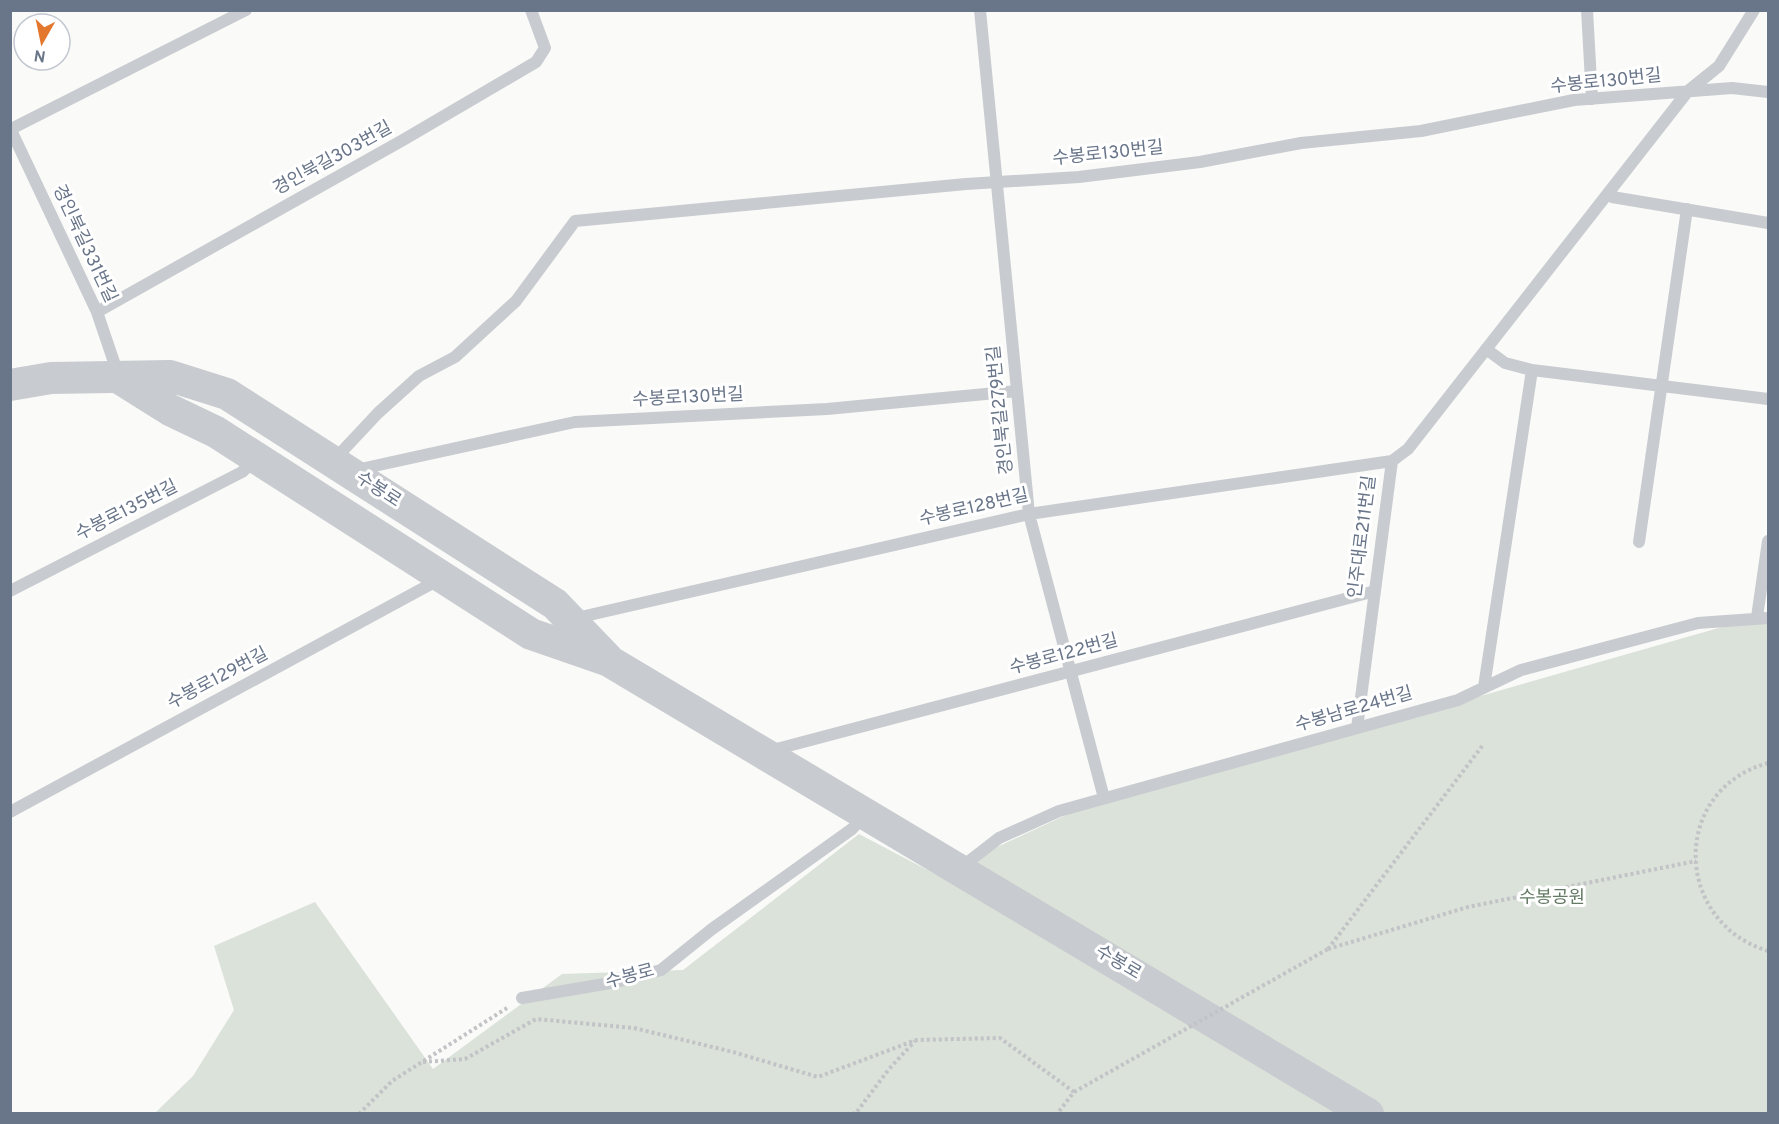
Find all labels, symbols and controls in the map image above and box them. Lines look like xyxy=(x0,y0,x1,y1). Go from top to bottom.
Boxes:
north arrow xyxy=(12,12,72,72)
text: N xyxy=(33,44,47,66)
street label: 수봉로130번길 xyxy=(1549,65,1663,99)
street label: 경인북길303번길 xyxy=(270,117,396,201)
street label: 수봉로130번길 xyxy=(1051,137,1165,171)
street label: 경인북길331번길 xyxy=(47,181,121,307)
street label: 경인북길279번길 xyxy=(983,344,1019,476)
street label: 수봉로130번길 xyxy=(632,384,744,412)
street label: 수봉로 xyxy=(351,467,405,513)
street label: 인주대로211번길 xyxy=(1344,474,1382,600)
street label: 수봉로135번길 xyxy=(72,475,182,547)
street label: 수봉로128번길 xyxy=(917,484,1031,532)
street label: 수봉로122번길 xyxy=(1007,629,1121,681)
street label: 수봉로129번길 xyxy=(163,643,273,715)
street label: 수봉남로24번길 xyxy=(1292,682,1416,738)
park label: 수봉공원 xyxy=(1519,887,1585,910)
street label: 수봉로 xyxy=(1091,940,1145,986)
street label: 수봉로 xyxy=(603,959,657,995)

